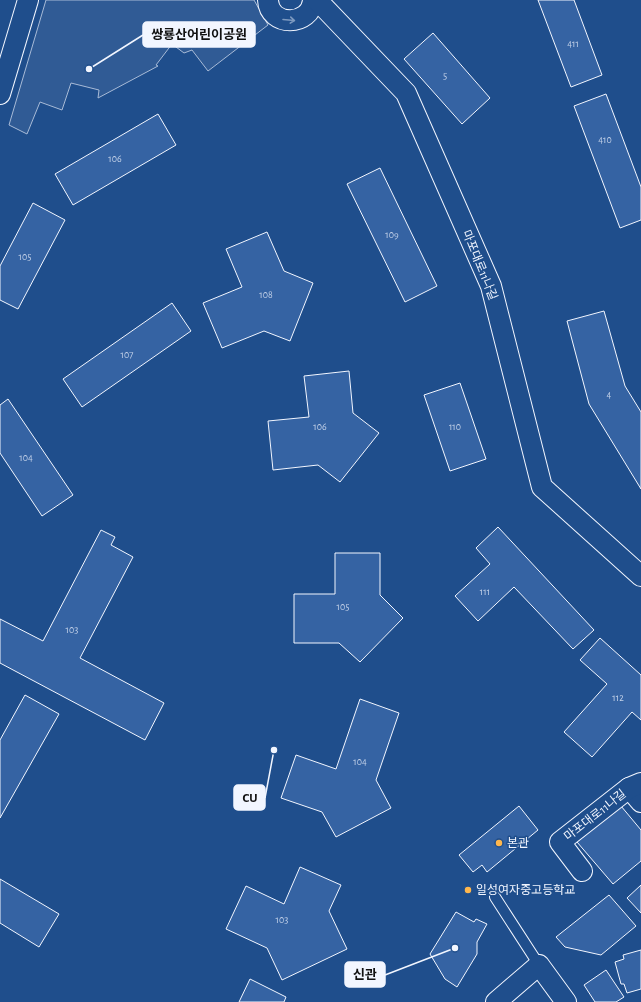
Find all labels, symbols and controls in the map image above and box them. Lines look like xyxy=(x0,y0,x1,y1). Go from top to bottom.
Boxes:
one-way arrow xyxy=(282,16,295,23)
callout: 쌍룡산어린이공원 xyxy=(143,22,255,47)
text: 쌍룡산어린이공원 xyxy=(151,28,247,42)
house number: 411 xyxy=(567,39,579,49)
house number: 5 xyxy=(443,71,447,81)
house number: 410 xyxy=(598,135,612,145)
house number: 106 xyxy=(108,154,122,164)
street label: 마포대로11나길 xyxy=(460,228,500,302)
house number: 109 xyxy=(385,230,399,240)
house number: 105 xyxy=(19,252,31,262)
house number: 108 xyxy=(259,290,273,300)
house number: 107 xyxy=(121,350,133,360)
house number: 4 xyxy=(607,390,612,400)
house number: 106 xyxy=(313,422,327,432)
house number: 110 xyxy=(449,422,461,432)
house number: 104 xyxy=(19,453,33,463)
house number: 111 xyxy=(480,587,490,597)
house number: 105 xyxy=(337,602,349,612)
house number: 103 xyxy=(66,625,78,635)
house number: 112 xyxy=(612,693,624,703)
house number: 104 xyxy=(353,757,367,767)
callout: CU xyxy=(234,785,265,810)
street label: 마포대로11나길 xyxy=(562,787,628,843)
text: CU xyxy=(242,792,258,805)
place label: 본관 xyxy=(507,837,529,849)
marker: 본관 xyxy=(494,838,504,848)
place label: 일성여자중고등학교 xyxy=(476,883,575,896)
marker: 일성여자중고등학교 xyxy=(463,885,473,895)
house number: 103 xyxy=(276,915,288,925)
callout: 신관 xyxy=(345,962,385,987)
text: 신관 xyxy=(353,968,377,982)

